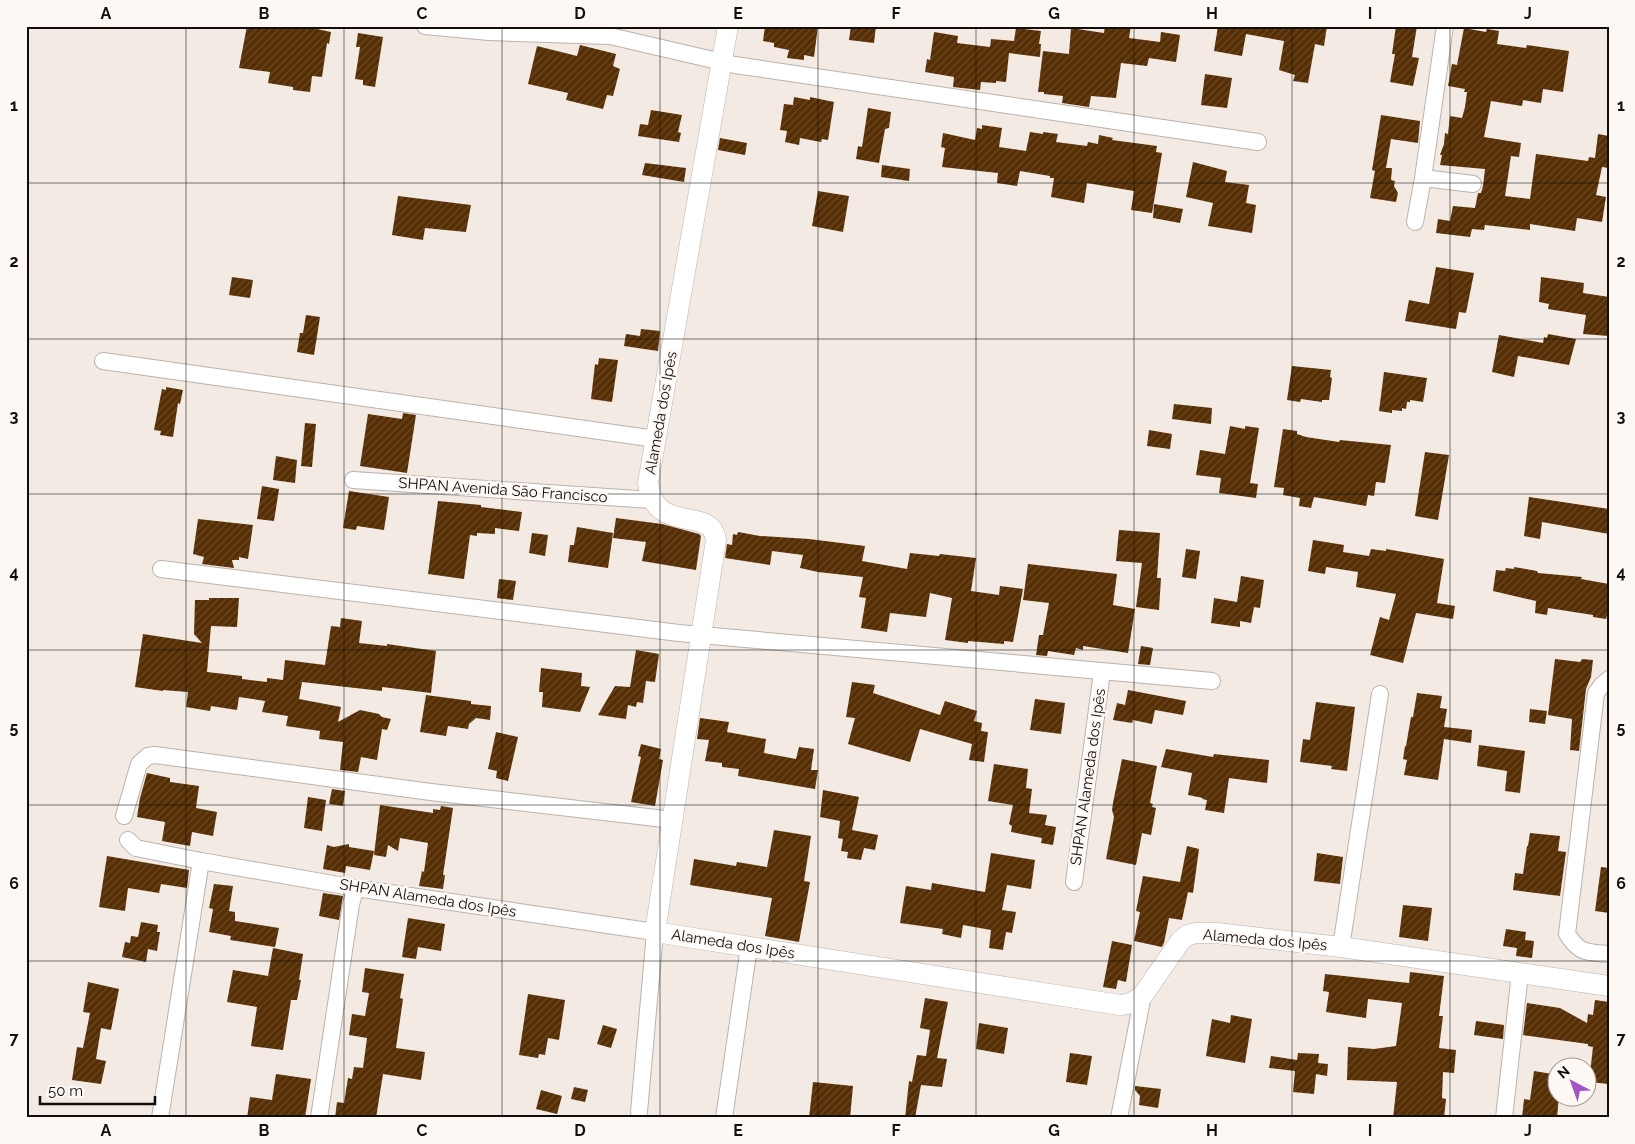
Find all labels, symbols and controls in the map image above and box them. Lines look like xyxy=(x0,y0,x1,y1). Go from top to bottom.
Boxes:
text: A xyxy=(101,4,112,23)
text: B xyxy=(259,4,270,23)
text: C xyxy=(417,4,428,23)
text: D xyxy=(574,4,586,23)
text: E xyxy=(733,4,743,23)
text: F xyxy=(891,4,901,23)
text: G xyxy=(1048,4,1060,23)
text: H xyxy=(1206,4,1218,23)
text: I xyxy=(1368,4,1372,23)
text: J xyxy=(1524,4,1532,23)
text: 1 xyxy=(10,96,18,115)
text: 1 xyxy=(1617,96,1625,115)
text: 2 xyxy=(9,252,19,271)
text: 2 xyxy=(1616,252,1626,271)
street label: Alameda dos Ipês xyxy=(641,350,681,476)
text: 3 xyxy=(10,407,19,426)
text: 3 xyxy=(1617,407,1626,426)
street label: SHPAN Avenida São Francisco xyxy=(398,474,608,506)
text: 4 xyxy=(9,563,19,582)
text: 4 xyxy=(1616,563,1626,582)
street label: SHPAN Alameda dos Ipês xyxy=(1067,687,1109,867)
text: 5 xyxy=(10,718,19,737)
text: 5 xyxy=(1617,718,1626,737)
text: 6 xyxy=(9,874,19,893)
text: 6 xyxy=(1616,874,1626,893)
street label: SHPAN Alameda dos Ipês xyxy=(338,875,518,921)
street label: Alameda dos Ipês xyxy=(670,925,796,963)
street label: Alameda dos Ipês xyxy=(1202,926,1328,954)
text: 7 xyxy=(10,1029,19,1048)
text: 7 xyxy=(1617,1029,1626,1048)
north arrow xyxy=(1548,1056,1598,1106)
text: N xyxy=(1554,1063,1573,1082)
scale bar xyxy=(40,1074,155,1106)
text: 50 m xyxy=(48,1082,83,1100)
text: A xyxy=(101,1121,112,1140)
text: B xyxy=(259,1121,270,1140)
text: C xyxy=(417,1121,428,1140)
text: D xyxy=(574,1121,586,1140)
text: E xyxy=(733,1121,743,1140)
text: F xyxy=(891,1121,901,1140)
text: G xyxy=(1048,1121,1060,1140)
text: H xyxy=(1206,1121,1218,1140)
text: I xyxy=(1368,1121,1372,1140)
text: J xyxy=(1524,1121,1532,1140)

